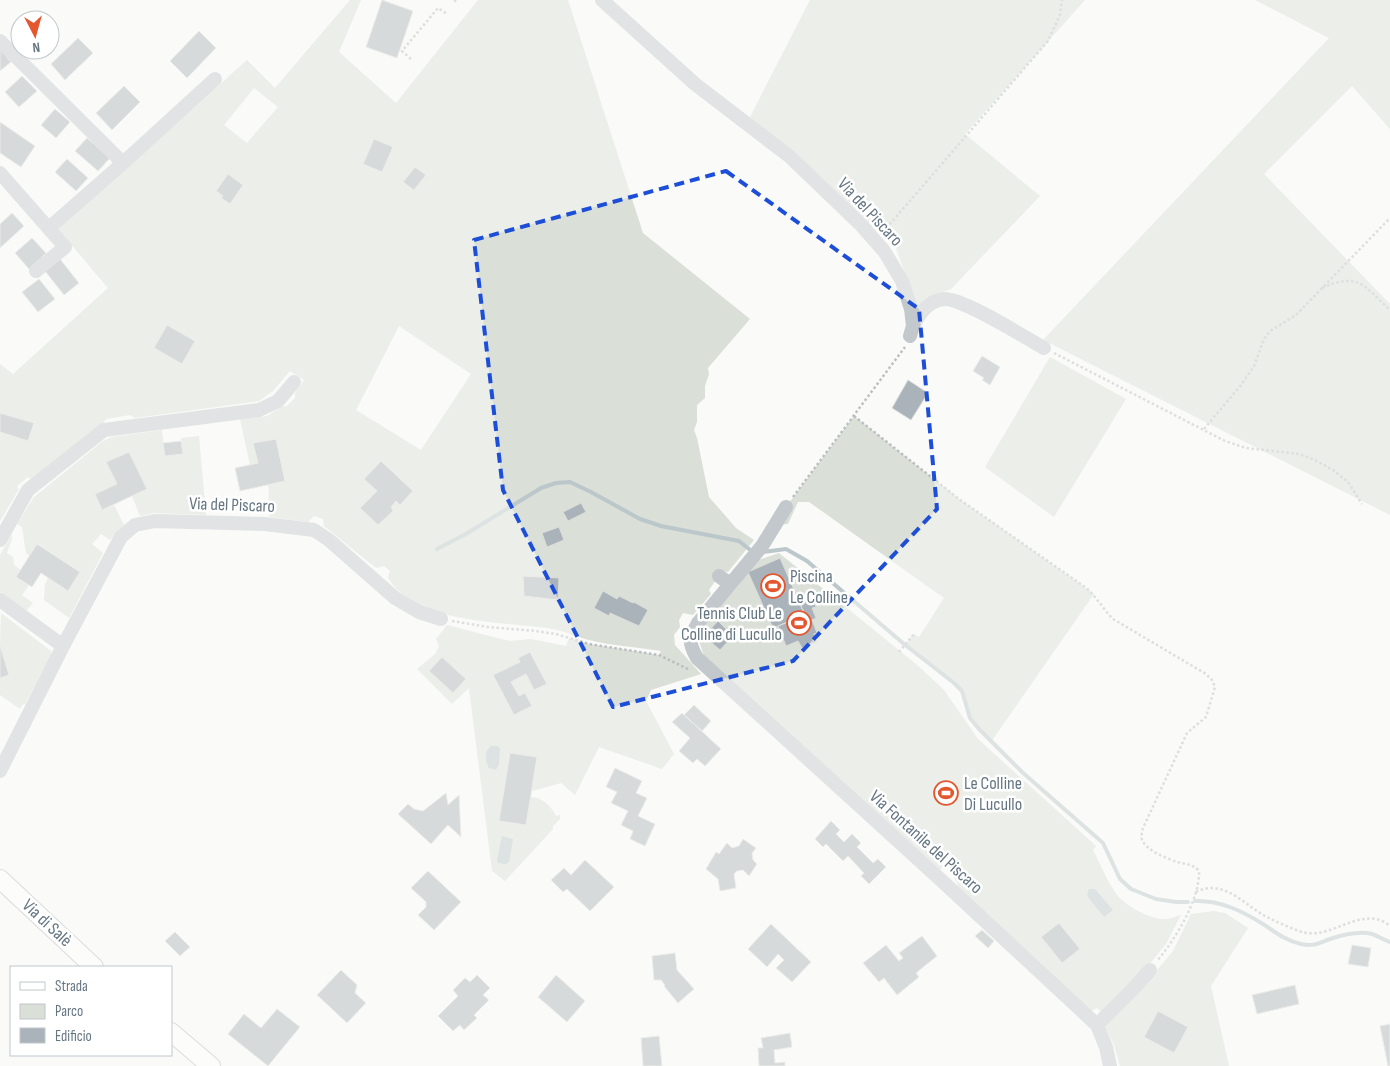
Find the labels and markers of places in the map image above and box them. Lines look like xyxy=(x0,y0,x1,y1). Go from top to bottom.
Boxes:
place label: Piscina Le Colline xyxy=(790,566,848,608)
sports icon: Piscina Le Colline xyxy=(760,573,786,599)
place label: Tennis Club Le Colline di Lucullo xyxy=(681,603,782,645)
sports icon: Tennis Club Le Colline di Lucullo xyxy=(786,610,812,636)
place label: Le Colline Di Lucullo xyxy=(964,773,1022,815)
sports icon: Le Colline Di Lucullo xyxy=(933,780,959,806)

